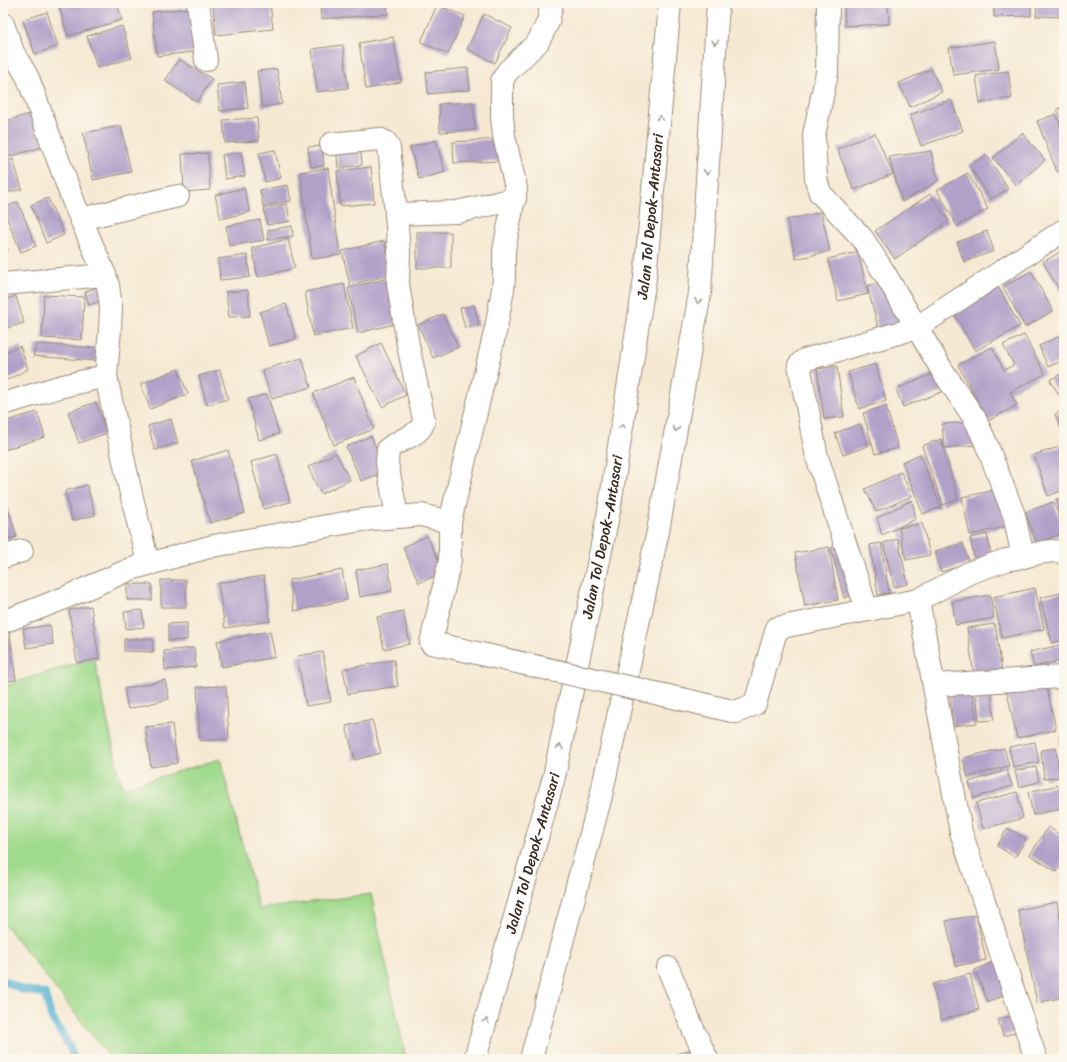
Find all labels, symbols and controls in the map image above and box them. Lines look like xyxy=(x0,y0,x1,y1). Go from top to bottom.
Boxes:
one-way arrow xyxy=(711,39,720,45)
one-way arrow xyxy=(655,115,664,121)
street label: Jalan Tol Depok–Antasari xyxy=(629,132,671,302)
one-way arrow xyxy=(703,169,712,175)
one-way arrow xyxy=(694,298,703,304)
one-way arrow xyxy=(617,424,626,430)
one-way arrow xyxy=(672,426,681,433)
street label: Jalan Tol Depok–Antasari xyxy=(574,452,631,622)
one-way arrow xyxy=(556,744,564,751)
street label: Jalan Tol Depok–Antasari xyxy=(498,769,568,937)
one-way arrow xyxy=(481,1018,490,1025)

